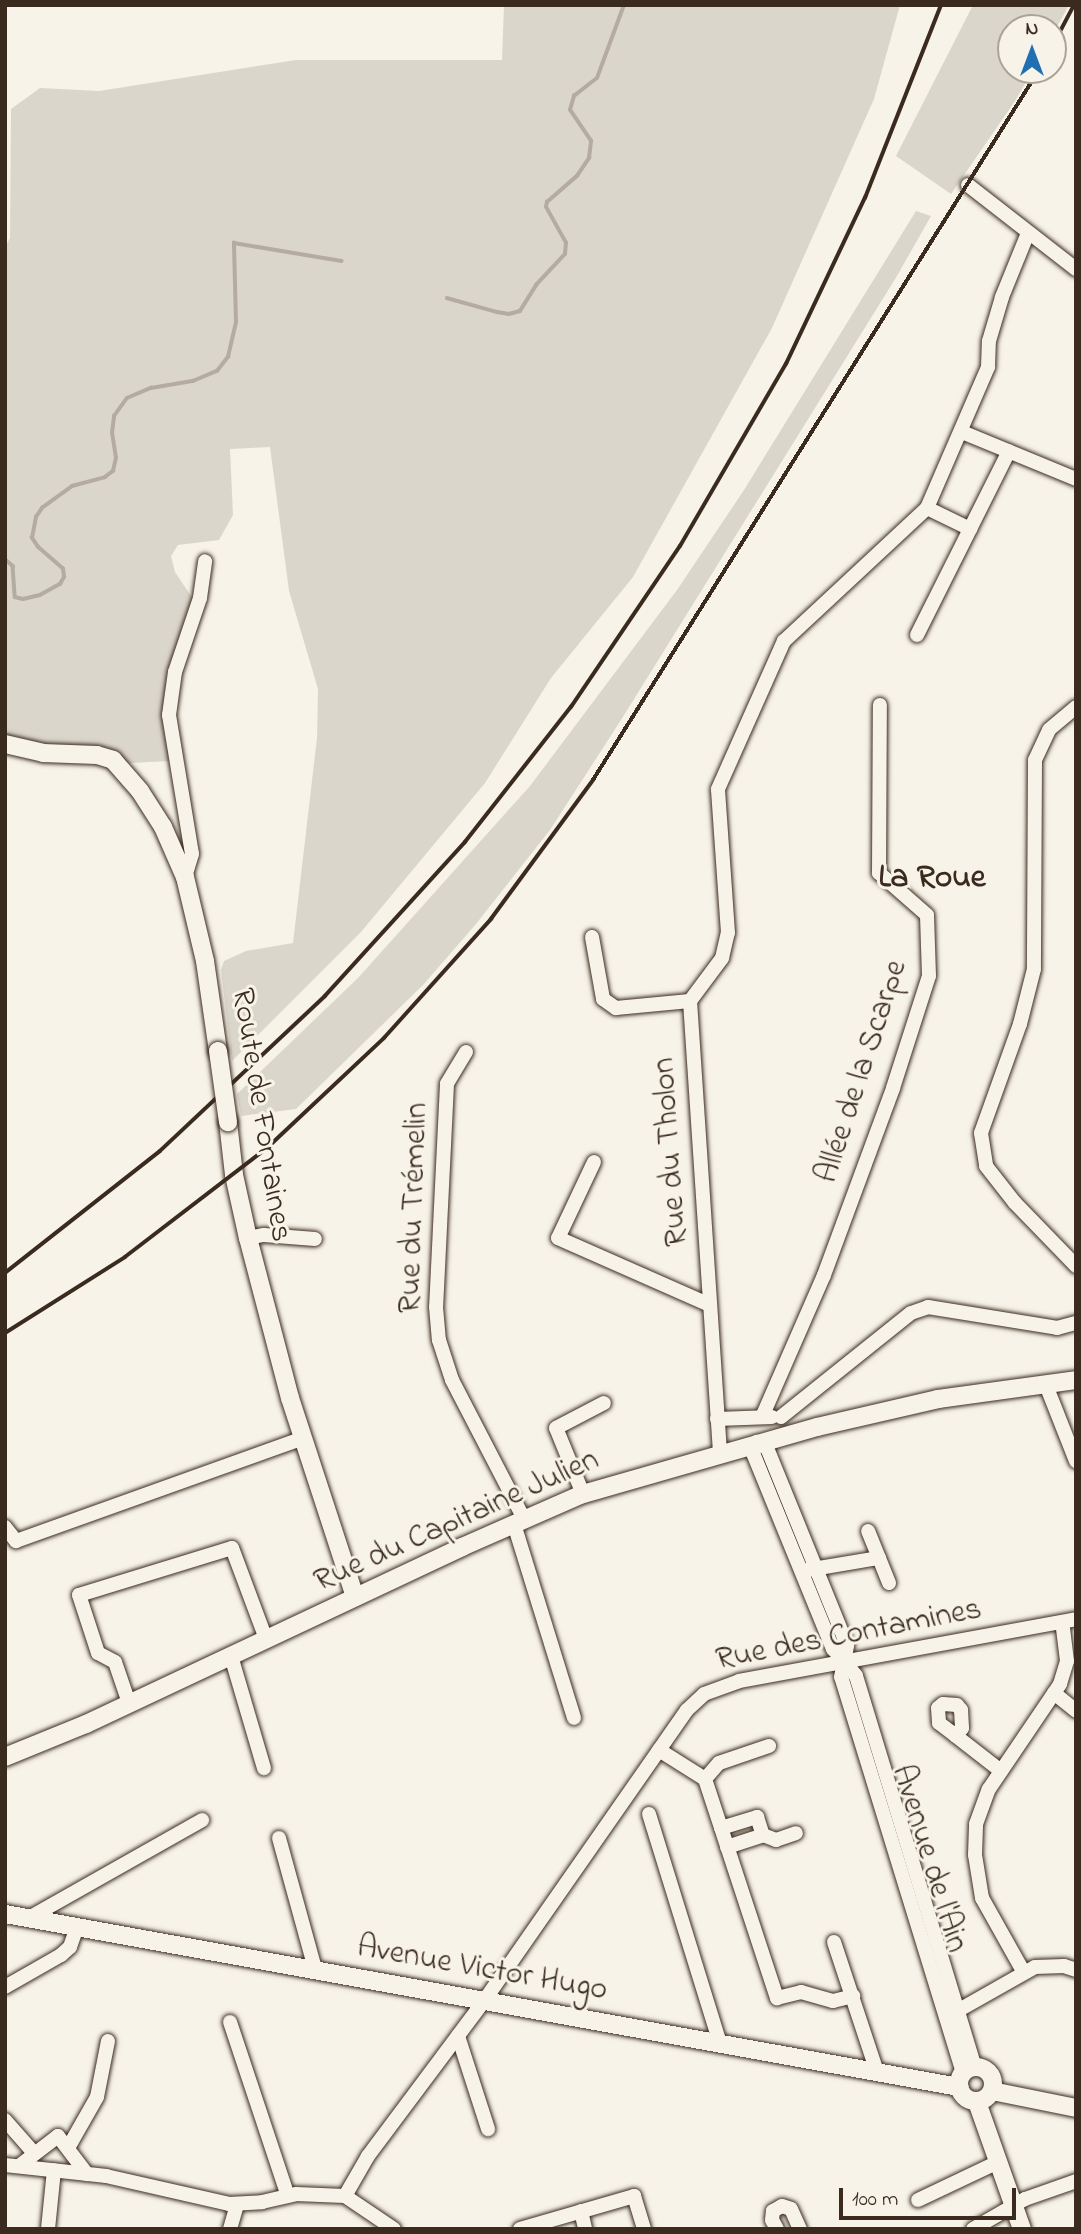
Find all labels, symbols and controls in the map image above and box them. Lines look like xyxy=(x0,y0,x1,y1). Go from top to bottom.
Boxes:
north arrow xyxy=(997,14,1067,84)
text: N xyxy=(1026,16,1038,43)
district label: La Roue xyxy=(878,859,986,899)
street label: Allée de la Scarpe xyxy=(809,956,917,1188)
street label: Route de Fontaines xyxy=(221,985,299,1245)
street label: Rue du Tholon xyxy=(646,1056,698,1248)
street label: Rue du Trémelin xyxy=(392,1102,438,1314)
street label: Rue du Capitaine Julien xyxy=(309,1442,605,1602)
street label: Rue des Contamines xyxy=(713,1591,985,1681)
street label: Avenue de l'Ain xyxy=(881,1761,975,1957)
street label: Avenue Victor Hugo xyxy=(354,1929,610,2011)
scale bar xyxy=(843,2174,1020,2218)
text: 100 m xyxy=(852,2185,898,2215)

